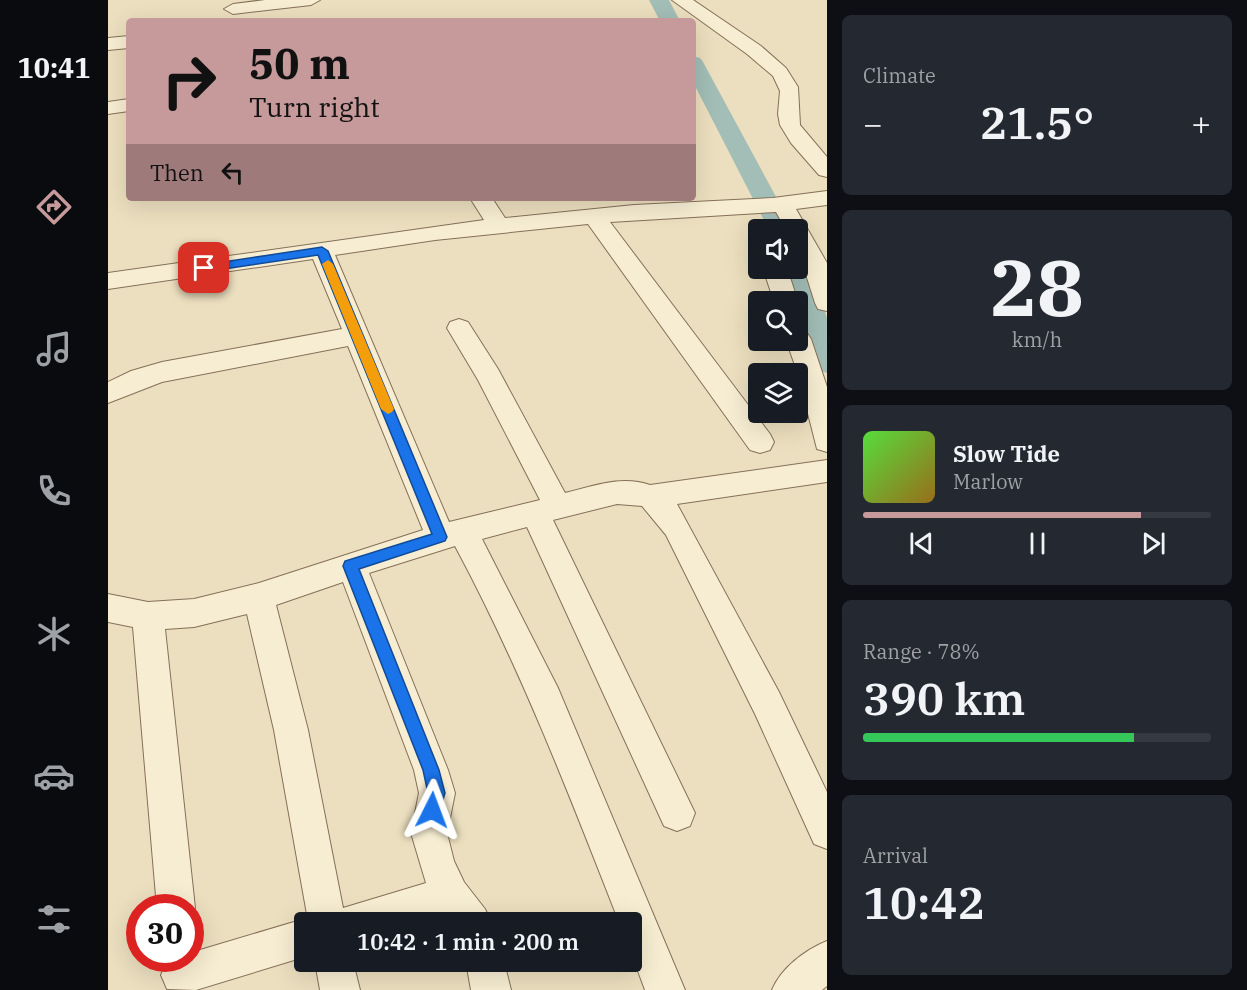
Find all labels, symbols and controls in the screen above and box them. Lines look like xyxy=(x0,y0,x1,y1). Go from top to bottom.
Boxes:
text: 50 m xyxy=(249,36,350,91)
icon: right xyxy=(150,42,228,120)
text: 10:41 xyxy=(18,50,90,85)
text: Climate xyxy=(863,62,936,89)
text: Turn right xyxy=(249,89,380,124)
text: 21.5° xyxy=(980,93,1094,151)
text: − xyxy=(863,102,883,145)
text: + xyxy=(1191,102,1211,145)
icon: left xyxy=(216,156,249,189)
text: Then xyxy=(150,158,204,187)
icon: directions xyxy=(33,186,75,228)
map controls xyxy=(748,219,808,423)
button: sound xyxy=(748,219,808,279)
text: 28 xyxy=(990,236,1084,337)
pin xyxy=(178,242,229,293)
icon: arrive xyxy=(187,251,220,284)
button: search xyxy=(748,291,808,351)
text: km/h xyxy=(1012,326,1062,353)
icon: music xyxy=(33,328,75,370)
button: layers xyxy=(748,363,808,423)
text: Slow Tide xyxy=(953,439,1060,468)
text: Marlow xyxy=(953,468,1023,495)
icon: phone xyxy=(33,470,75,512)
icon: previous xyxy=(905,527,938,560)
icon: pause xyxy=(1021,527,1054,560)
icon: next xyxy=(1137,527,1170,560)
icon: climate xyxy=(33,613,75,655)
text: Range · 78% xyxy=(863,638,980,665)
text: 390 km xyxy=(863,669,1025,727)
icon: car xyxy=(33,755,75,797)
position arrow xyxy=(400,778,464,842)
text: Arrival xyxy=(863,842,928,869)
text: 10:42 xyxy=(863,873,984,931)
speed limit sign: 30 xyxy=(126,894,204,972)
icon: filters xyxy=(33,898,75,940)
text: 10:42 · 1 min · 200 m xyxy=(357,927,579,956)

